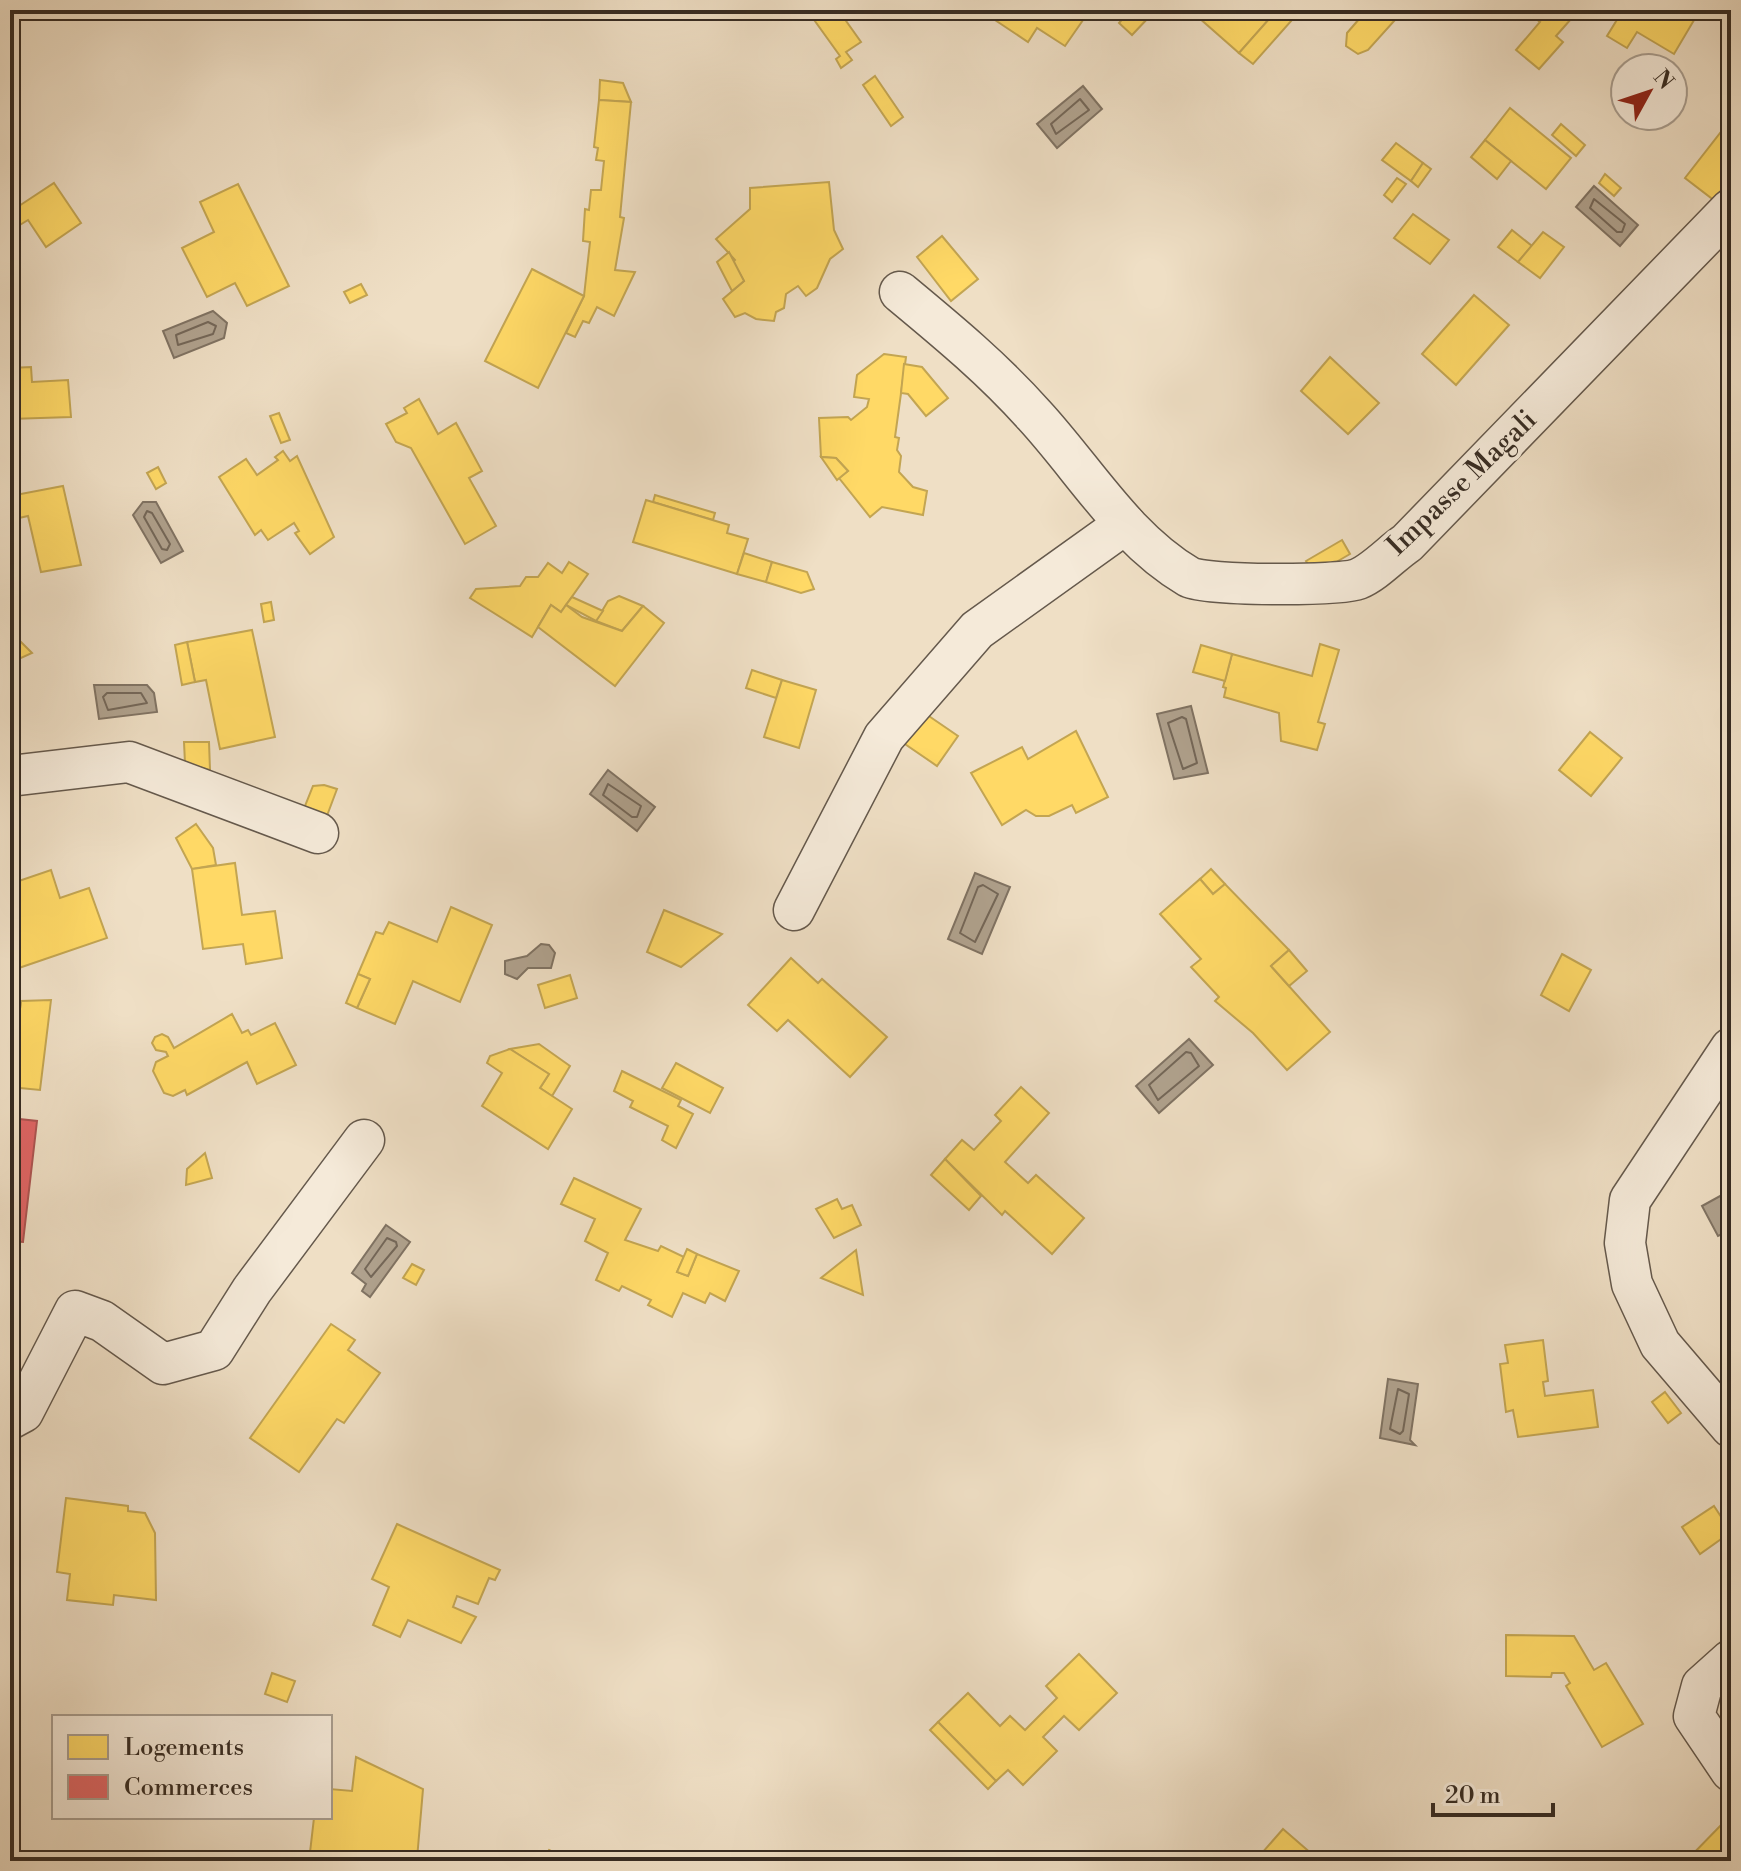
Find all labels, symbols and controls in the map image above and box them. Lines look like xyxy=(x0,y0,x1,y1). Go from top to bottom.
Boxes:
north arrow xyxy=(1609,52,1689,132)
text: N xyxy=(1647,65,1679,96)
street label: Impasse Magali xyxy=(1380,403,1544,563)
legend xyxy=(52,1715,332,1819)
text: Logements xyxy=(124,1733,244,1763)
scale bar xyxy=(1433,1767,1553,1817)
text: Commerces xyxy=(124,1773,253,1803)
text: 20 m xyxy=(1445,1781,1501,1811)

